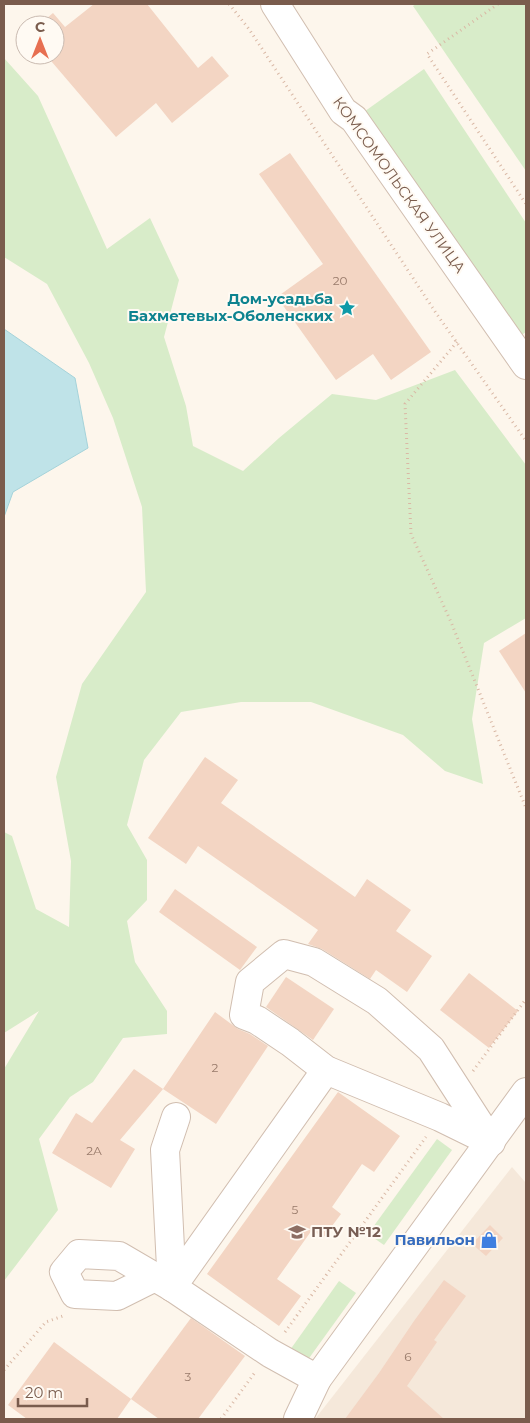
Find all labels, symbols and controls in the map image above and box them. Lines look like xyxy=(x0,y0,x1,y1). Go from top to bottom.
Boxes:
north arrow xyxy=(15,15,65,65)
text: С xyxy=(35,18,45,36)
street label: КОМСОМОЛЬСКАЯ УЛИЦА xyxy=(329,93,470,277)
house number: 20 xyxy=(333,273,347,288)
place label: Дом-усадьба Бахметевых-Оболенских xyxy=(128,289,333,325)
place icon: Дом-усадьба Бахметевых-Оболенских xyxy=(337,298,357,318)
house number: 2 xyxy=(212,1060,219,1075)
house number: 2А xyxy=(86,1143,102,1158)
house number: 5 xyxy=(292,1202,299,1217)
school or university icon: ПТУ №12 xyxy=(287,1222,307,1242)
place label: ПТУ №12 xyxy=(311,1222,381,1241)
place label: Павильон xyxy=(394,1230,475,1249)
shop icon: Павильон xyxy=(479,1230,499,1250)
house number: 6 xyxy=(404,1349,412,1364)
house number: 3 xyxy=(185,1369,192,1384)
scale bar xyxy=(18,1376,86,1408)
text: 20 m xyxy=(25,1383,63,1402)

